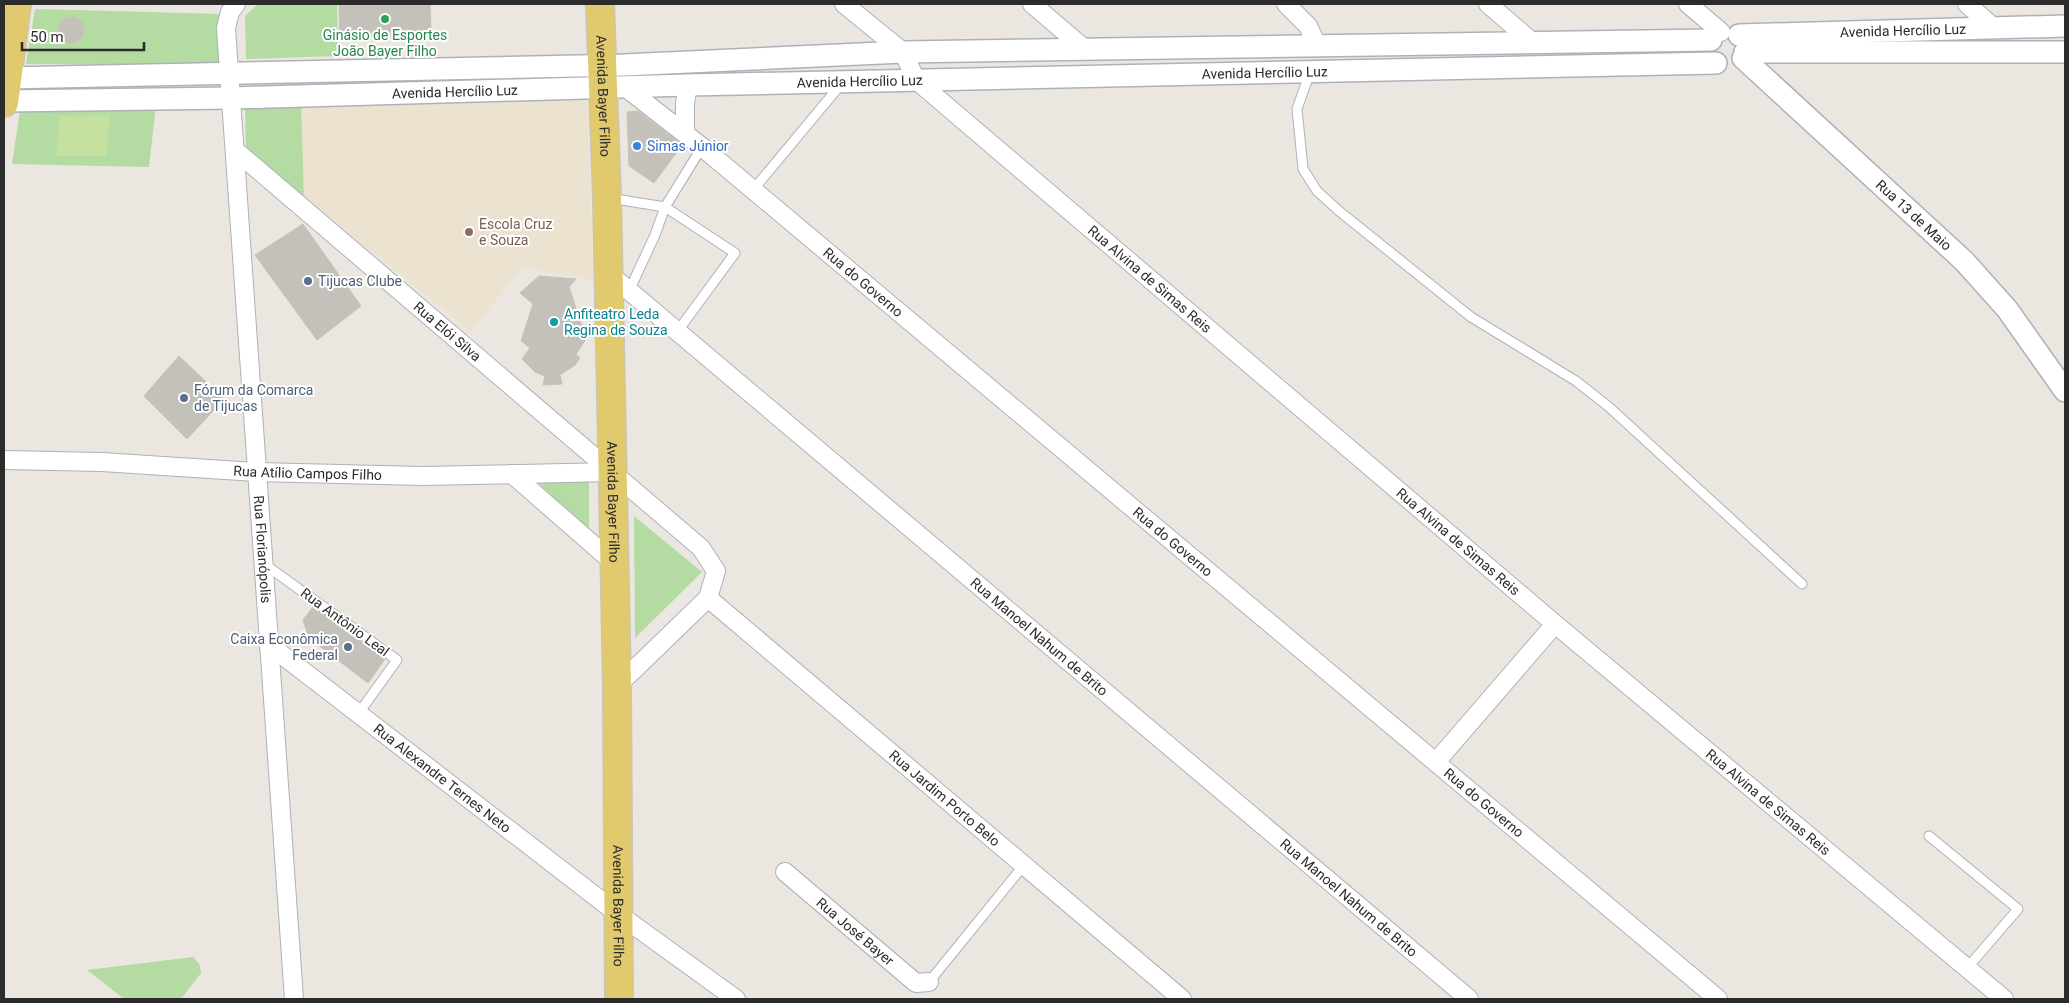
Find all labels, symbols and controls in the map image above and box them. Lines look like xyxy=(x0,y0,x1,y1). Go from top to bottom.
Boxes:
marker: Ginásio de Esportes João Bayer Filho xyxy=(379,13,391,25)
scale bar xyxy=(22,20,145,52)
street label: Avenida Hercílio Luz xyxy=(1840,21,1966,40)
place label: Ginásio de Esportes João Bayer Filho xyxy=(323,27,447,59)
text: 50 m xyxy=(30,28,64,46)
street label: Avenida Bayer Filho xyxy=(593,35,614,157)
street label: Avenida Hercílio Luz xyxy=(1201,63,1328,82)
street label: Avenida Hercílio Luz xyxy=(797,72,923,91)
street label: Avenida Hercílio Luz xyxy=(392,82,518,101)
place label: Simas Júnior xyxy=(647,138,729,154)
marker: Simas Júnior xyxy=(631,140,643,152)
street label: Rua 13 de Maio xyxy=(1873,176,1955,254)
place label: Escola Cruz e Souza xyxy=(479,216,553,248)
street label: Rua Alvina de Simas Reis xyxy=(1085,222,1215,336)
marker: Escola Cruz e Souza xyxy=(463,226,475,238)
street label: Rua do Governo xyxy=(820,244,906,320)
place label: Tijucas Clube xyxy=(318,273,402,289)
marker: Tijucas Clube xyxy=(302,275,314,287)
street label: Rua Elói Silva xyxy=(411,298,484,365)
place label: Anfiteatro Leda Regina de Souza xyxy=(564,306,668,338)
marker: Anfiteatro Leda Regina de Souza xyxy=(548,316,560,328)
place label: Fórum da Comarca de Tijucas xyxy=(194,382,313,414)
marker: Fórum da Comarca de Tijucas xyxy=(178,392,190,404)
street label: Avenida Bayer Filho xyxy=(604,441,622,563)
street label: Rua Atílio Campos Filho xyxy=(233,463,382,483)
street label: Rua Alvina de Simas Reis xyxy=(1393,485,1523,599)
street label: Rua Florianópolis xyxy=(251,495,274,604)
street label: Rua do Governo xyxy=(1130,504,1216,580)
street label: Rua Manoel Nahum de Brito xyxy=(967,574,1111,699)
street label: Rua Antônio Leal xyxy=(298,585,392,659)
place label: Caixa Econômica Federal xyxy=(230,631,338,663)
marker: Caixa Econômica Federal xyxy=(342,641,354,653)
street label: Rua Alexandre Ternes Neto xyxy=(371,721,514,836)
street label: Rua Alvina de Simas Reis xyxy=(1703,746,1834,859)
street label: Rua Jardim Porto Belo xyxy=(886,747,1003,849)
street label: Rua do Governo xyxy=(1441,765,1527,841)
street label: Rua Manoel Nahum de Brito xyxy=(1277,835,1421,960)
street label: Avenida Bayer Filho xyxy=(610,845,627,967)
street label: Rua José Bayer xyxy=(813,894,897,969)

